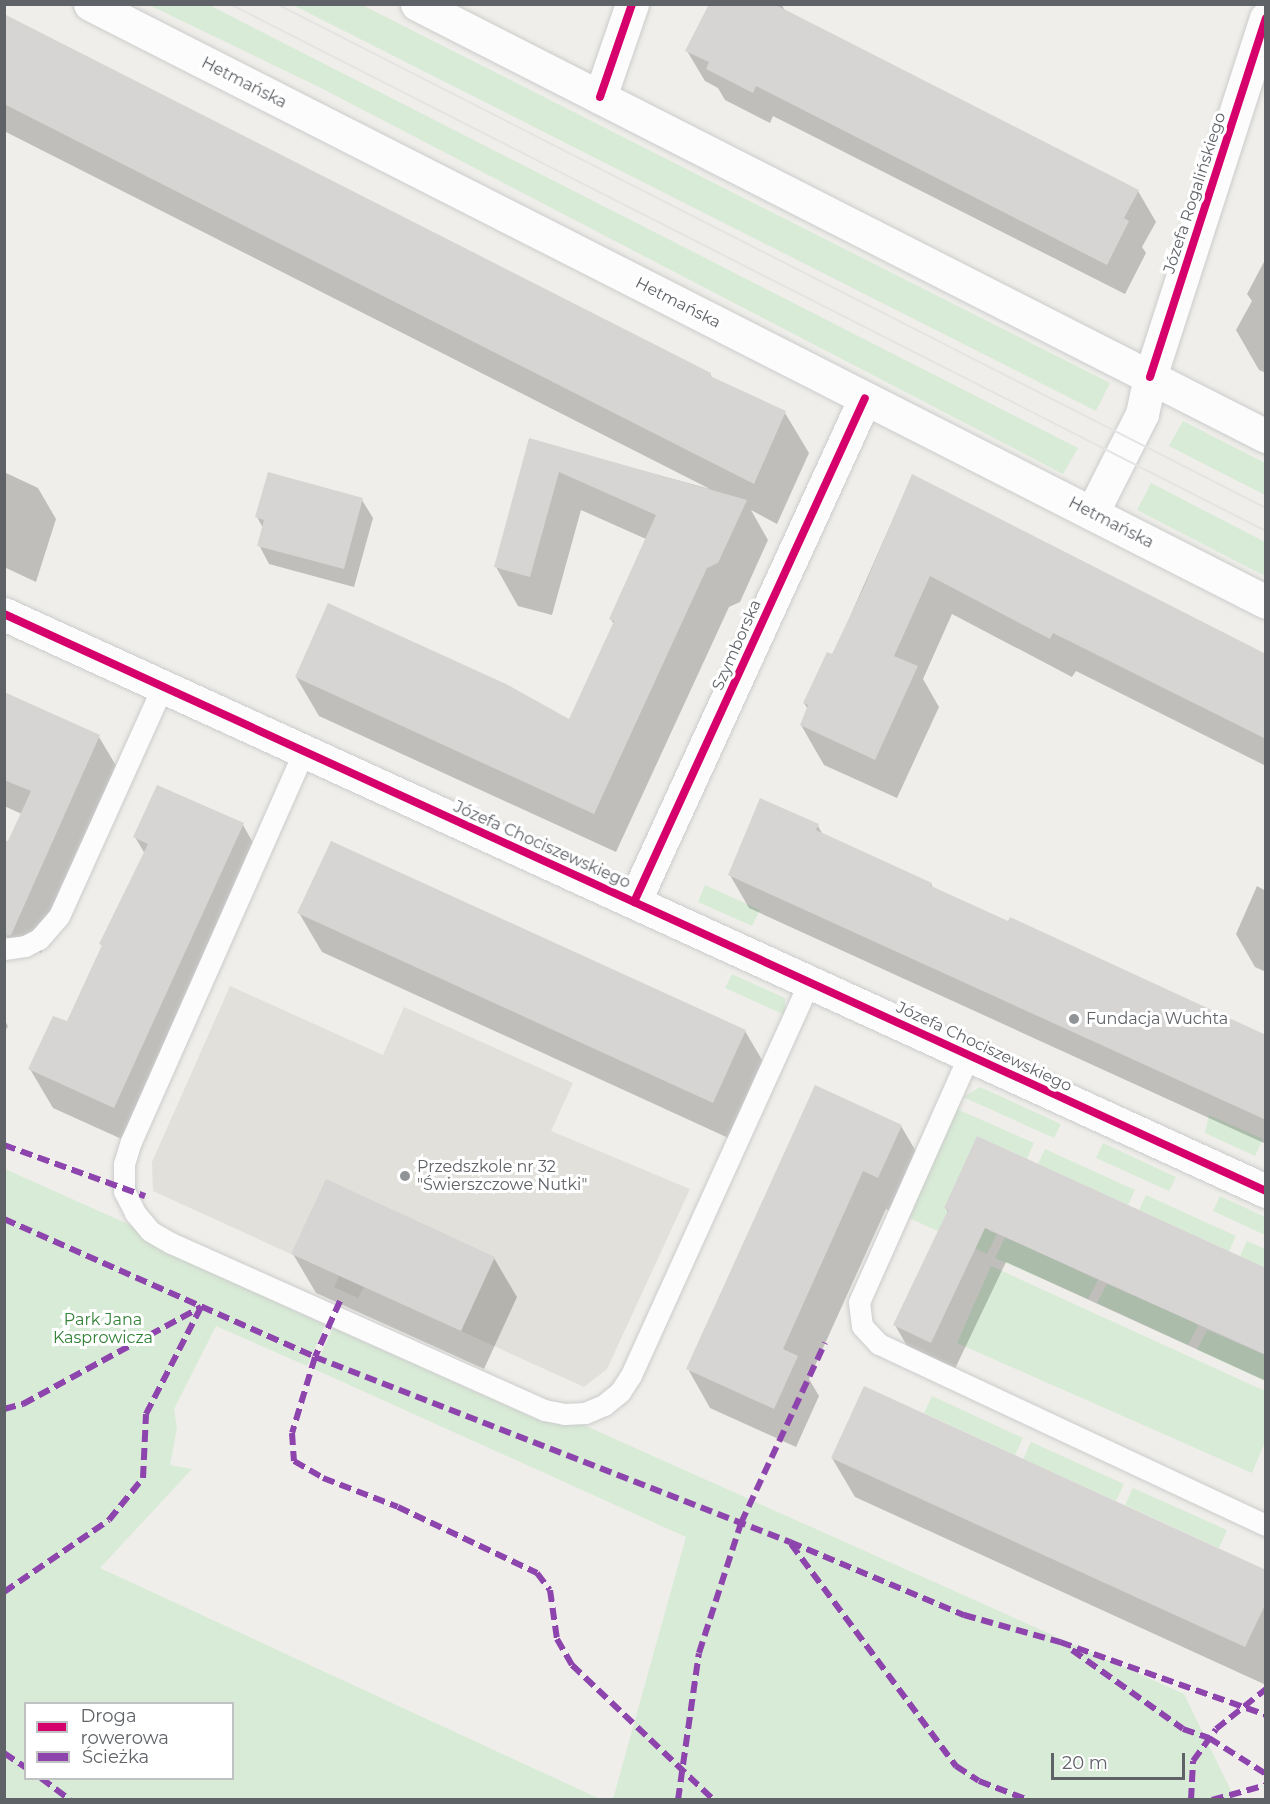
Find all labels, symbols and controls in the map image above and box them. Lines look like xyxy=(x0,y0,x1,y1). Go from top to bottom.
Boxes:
street label: Hetmańska xyxy=(198,53,290,113)
street label: Józefa Rogalińskiego xyxy=(1160,110,1230,276)
street label: Hetmańska xyxy=(632,273,724,333)
street label: Hetmańska xyxy=(1065,493,1157,553)
street label: Szymborska xyxy=(708,597,766,693)
street label: Józefa Chociszewskiego xyxy=(451,797,633,893)
street label: Józefa Chociszewskiego xyxy=(893,998,1075,1096)
place label: Fundacja Wuchta xyxy=(1086,1009,1228,1029)
marker: Fundacja Wuchta xyxy=(1067,1012,1081,1026)
place label: Przedszkole nr 32 "Świerszczowe Nutki" xyxy=(417,1157,587,1195)
marker: Przedszkole nr 32 "Świerszczowe Nutki" xyxy=(398,1169,412,1183)
park label: Park Jana Kasprowicza xyxy=(53,1310,153,1348)
legend xyxy=(24,1702,234,1780)
text: Droga rowerowa xyxy=(80,1705,169,1749)
scale bar xyxy=(1054,1741,1188,1779)
text: Ścieżka xyxy=(82,1746,149,1768)
text: 20 m xyxy=(1062,1752,1108,1774)

